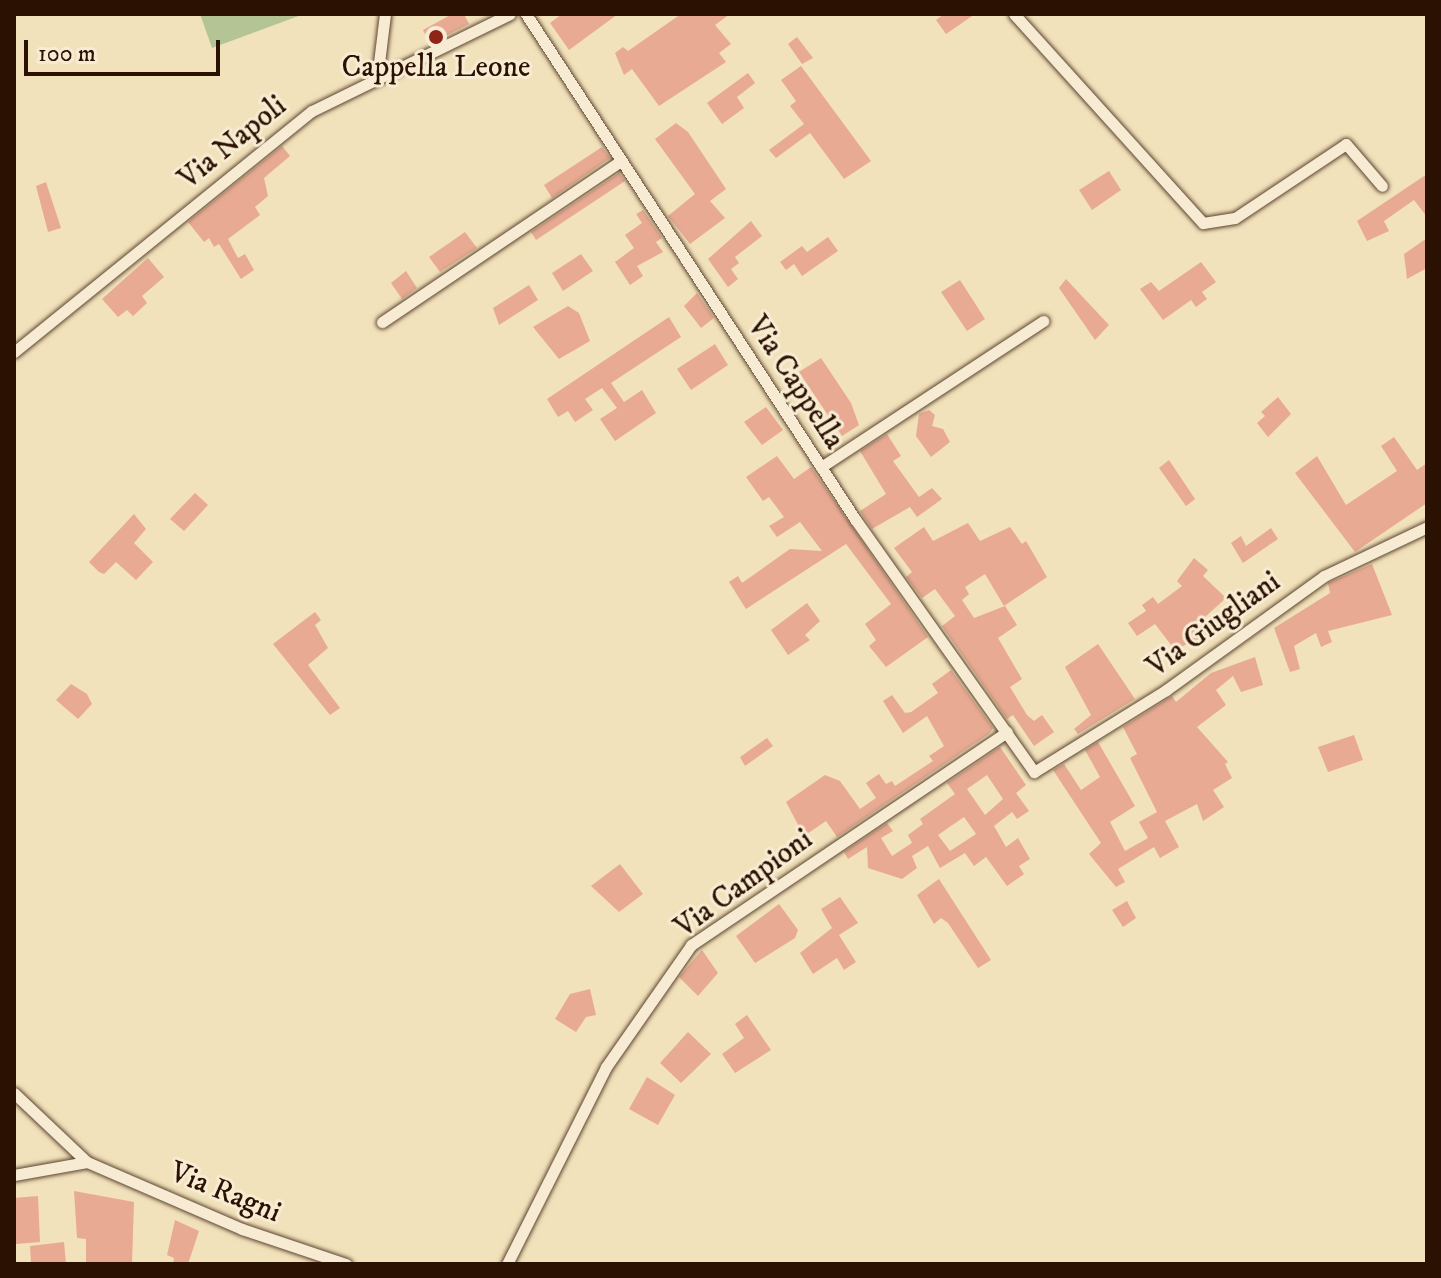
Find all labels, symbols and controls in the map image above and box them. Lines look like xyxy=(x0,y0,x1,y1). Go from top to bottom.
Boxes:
scale bar xyxy=(28,24,224,74)
marker: Cappella Leone xyxy=(427,28,445,46)
text: 100 m xyxy=(38,39,96,69)
place label: Cappella Leone xyxy=(341,50,531,86)
street label: Via Napoli xyxy=(172,89,294,197)
street label: Via Cappella xyxy=(739,310,851,456)
street label: Via Giugliani xyxy=(1140,565,1288,685)
street label: Via Campioni xyxy=(668,822,820,946)
street label: Via Ragni xyxy=(164,1155,286,1231)

